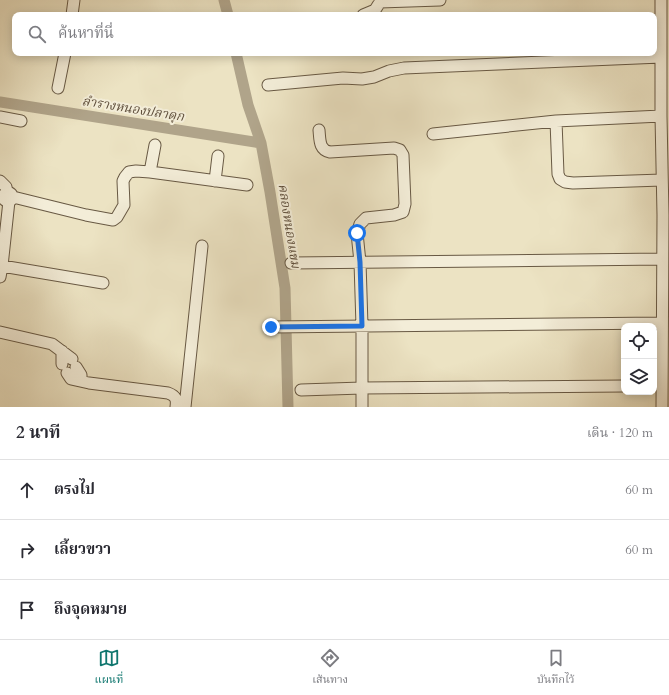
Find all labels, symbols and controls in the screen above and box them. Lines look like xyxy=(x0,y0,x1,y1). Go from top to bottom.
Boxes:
search box xyxy=(12,12,657,56)
icon: search xyxy=(26,23,48,45)
text: ค้นหาที่นี่ xyxy=(58,23,114,43)
water label: ลำรางหนองปลาดุก xyxy=(81,92,186,126)
water label: คลองหนองแขม xyxy=(273,183,305,270)
route start xyxy=(348,224,366,242)
route end xyxy=(262,318,280,336)
map controls xyxy=(621,323,657,395)
button: locate xyxy=(621,323,657,359)
button: layers xyxy=(621,359,657,395)
text: 2 นาที xyxy=(16,421,60,444)
text: เดิน · 120 m xyxy=(587,424,653,442)
icon: ahead xyxy=(16,479,38,501)
text: ตรงไป xyxy=(54,479,95,499)
text: 60 m xyxy=(625,481,653,499)
icon: right xyxy=(16,539,38,561)
text: เลี้ยวขวา xyxy=(54,539,111,559)
text: 60 m xyxy=(625,541,653,559)
icon: arrive xyxy=(16,599,38,621)
text: ถึงจุดหมาย xyxy=(54,599,127,619)
tab: แผนที่ xyxy=(94,647,123,689)
tab: เส้นทาง xyxy=(312,647,348,689)
tab: บันทึกไว้ xyxy=(537,647,575,689)

